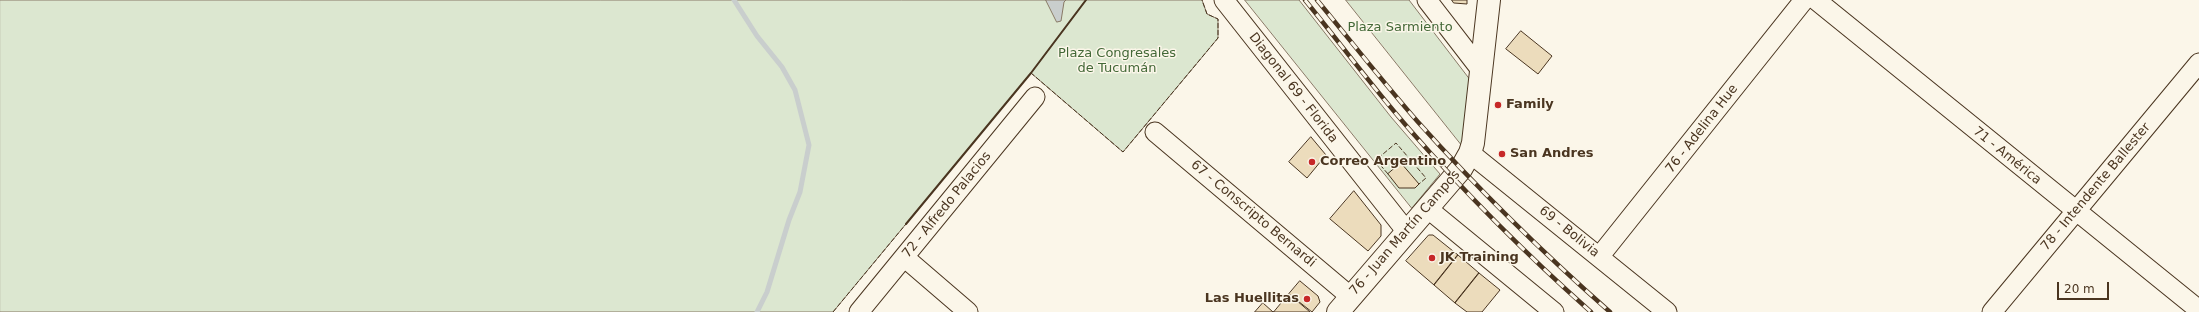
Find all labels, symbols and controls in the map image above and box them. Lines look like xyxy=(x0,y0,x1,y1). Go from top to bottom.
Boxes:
park label: Plaza Sarmiento xyxy=(1347,20,1453,36)
street label: Diagonal 69 - Florida xyxy=(1245,30,1341,146)
park label: Plaza Congresales de Tucumán xyxy=(1058,46,1176,77)
street label: 76 - Adelina Hue xyxy=(1663,82,1741,176)
place label: Family xyxy=(1506,97,1554,113)
marker: Family xyxy=(1493,100,1503,110)
street label: 78 - Intendente Ballester xyxy=(2038,120,2154,254)
street label: 71 - América xyxy=(1970,124,2044,188)
place label: San Andres xyxy=(1510,146,1594,162)
street label: 72 - Alfredo Palacios xyxy=(899,149,995,261)
marker: San Andres xyxy=(1497,149,1507,159)
place label: Correo Argentino xyxy=(1320,154,1446,170)
street label: 67 - Conscripto Bernardi xyxy=(1187,157,1319,271)
marker: Correo Argentino xyxy=(1307,157,1317,167)
street label: 76 - Juan Martín Campos xyxy=(1347,167,1463,299)
street label: 69 - Bolivia xyxy=(1536,203,1602,261)
place label: JK Training xyxy=(1440,250,1519,266)
marker: JK Training xyxy=(1427,253,1437,263)
scale bar xyxy=(2059,274,2111,300)
text: 20 m xyxy=(2064,282,2095,296)
place label: Las Huellitas xyxy=(1205,291,1299,307)
marker: Las Huellitas xyxy=(1302,294,1312,304)

